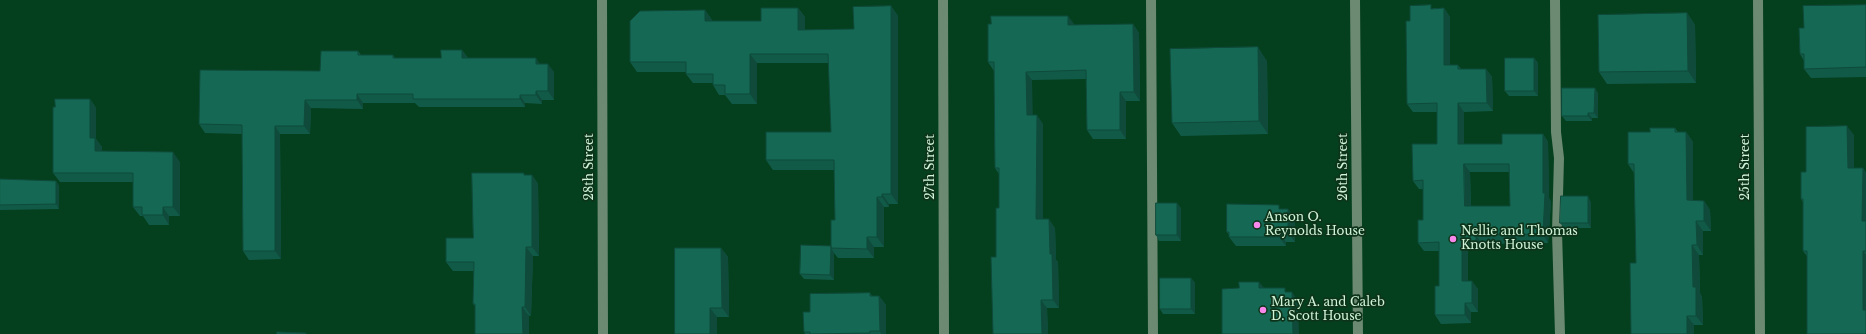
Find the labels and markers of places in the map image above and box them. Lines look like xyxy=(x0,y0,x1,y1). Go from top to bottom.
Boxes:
place label: Anson O. Reynolds House xyxy=(1265,211,1365,239)
marker: Anson O. Reynolds House xyxy=(1252,220,1262,230)
place label: Nellie and Thomas Knotts House xyxy=(1461,225,1578,253)
marker: Nellie and Thomas Knotts House xyxy=(1448,234,1458,244)
place label: Mary A. and Caleb D. Scott House xyxy=(1271,296,1385,324)
marker: Mary A. and Caleb D. Scott House xyxy=(1258,305,1268,315)

